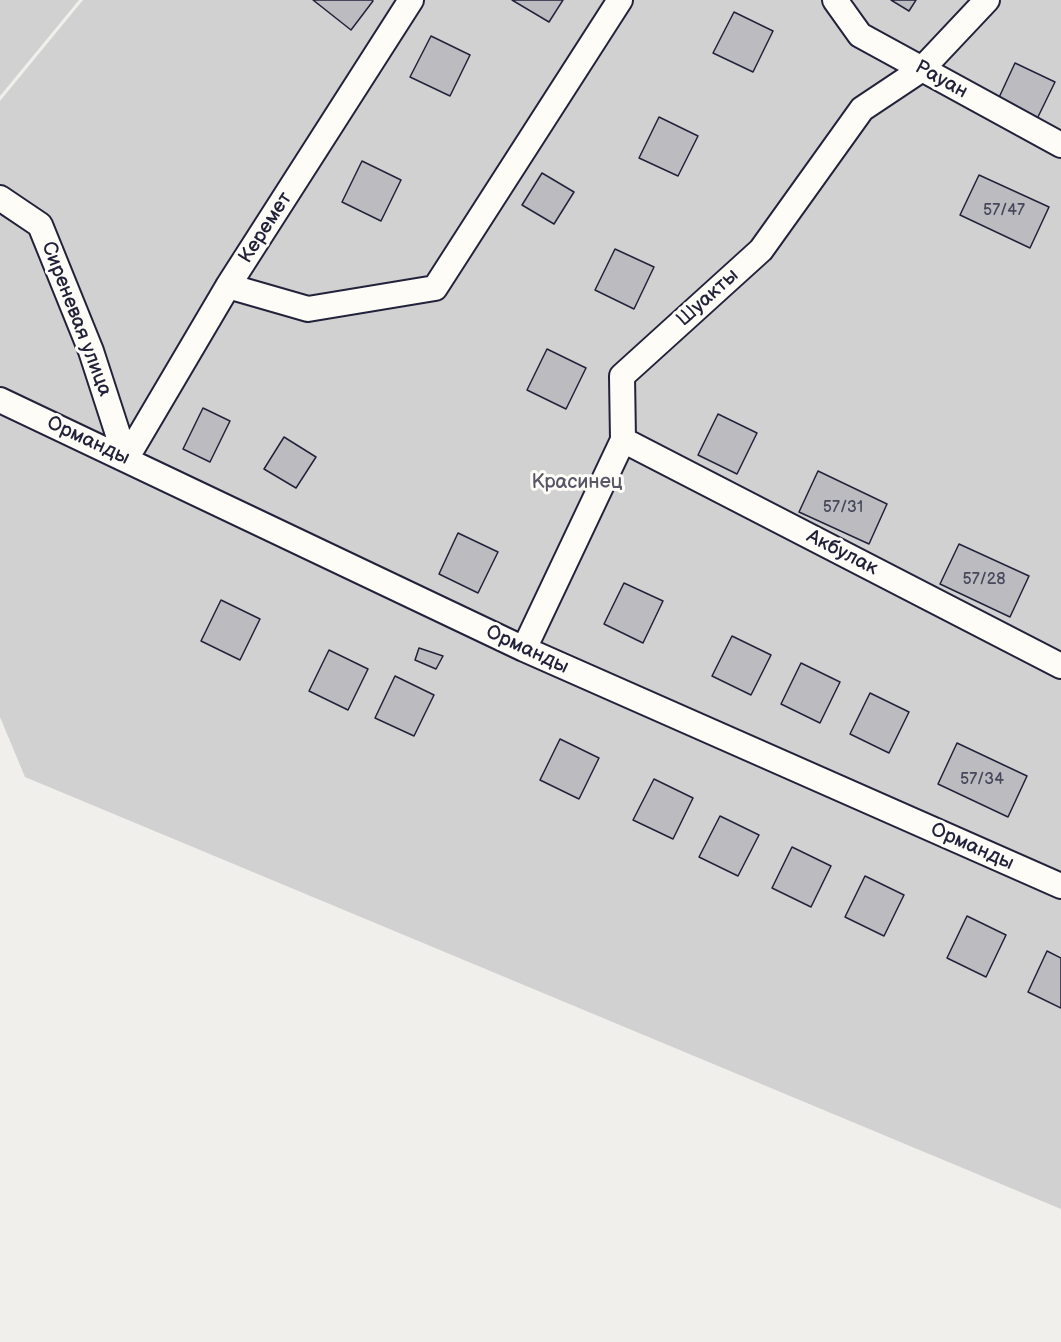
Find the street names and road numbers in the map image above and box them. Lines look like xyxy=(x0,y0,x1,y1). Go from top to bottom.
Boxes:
street label: Рауан xyxy=(910,56,972,104)
street label: Керемет xyxy=(234,188,298,268)
street label: Сиреневая улица xyxy=(35,238,117,400)
street label: Шуакты xyxy=(672,264,744,332)
street label: Орманды xyxy=(43,411,133,471)
street label: Акбулак xyxy=(802,525,882,581)
street label: Орманды xyxy=(482,620,572,680)
street label: Орманды xyxy=(927,818,1017,876)

